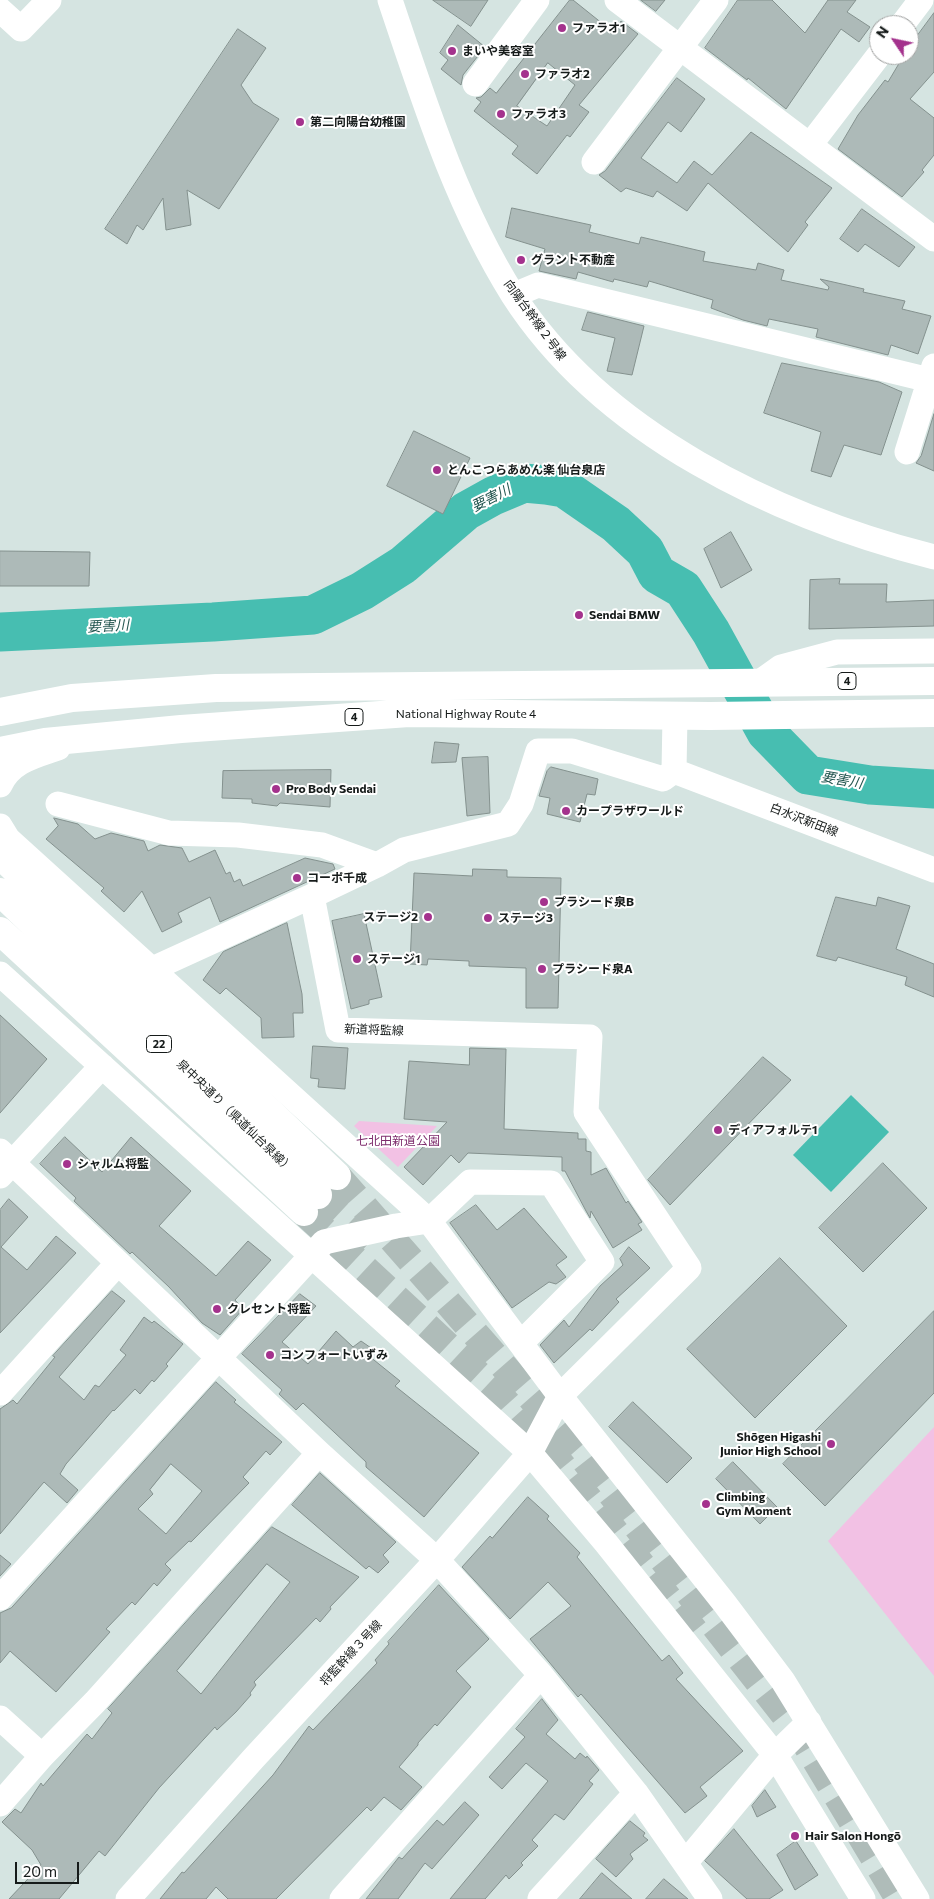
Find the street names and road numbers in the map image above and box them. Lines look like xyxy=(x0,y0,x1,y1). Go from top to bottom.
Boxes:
street label: 向陽台幹線２号線 xyxy=(501,277,569,363)
road number: 4 xyxy=(838,672,856,689)
street label: National Highway Route 4 xyxy=(396,707,536,721)
road number: 4 xyxy=(345,709,363,726)
street label: 白水沢新田線 xyxy=(768,800,840,840)
street label: 新道将監線 xyxy=(344,1022,404,1038)
road number: 22 xyxy=(146,1036,172,1052)
street label: 泉中央通り（県道仙台泉線） xyxy=(174,1057,296,1175)
street label: 将監幹線３号線 xyxy=(317,1617,385,1689)

